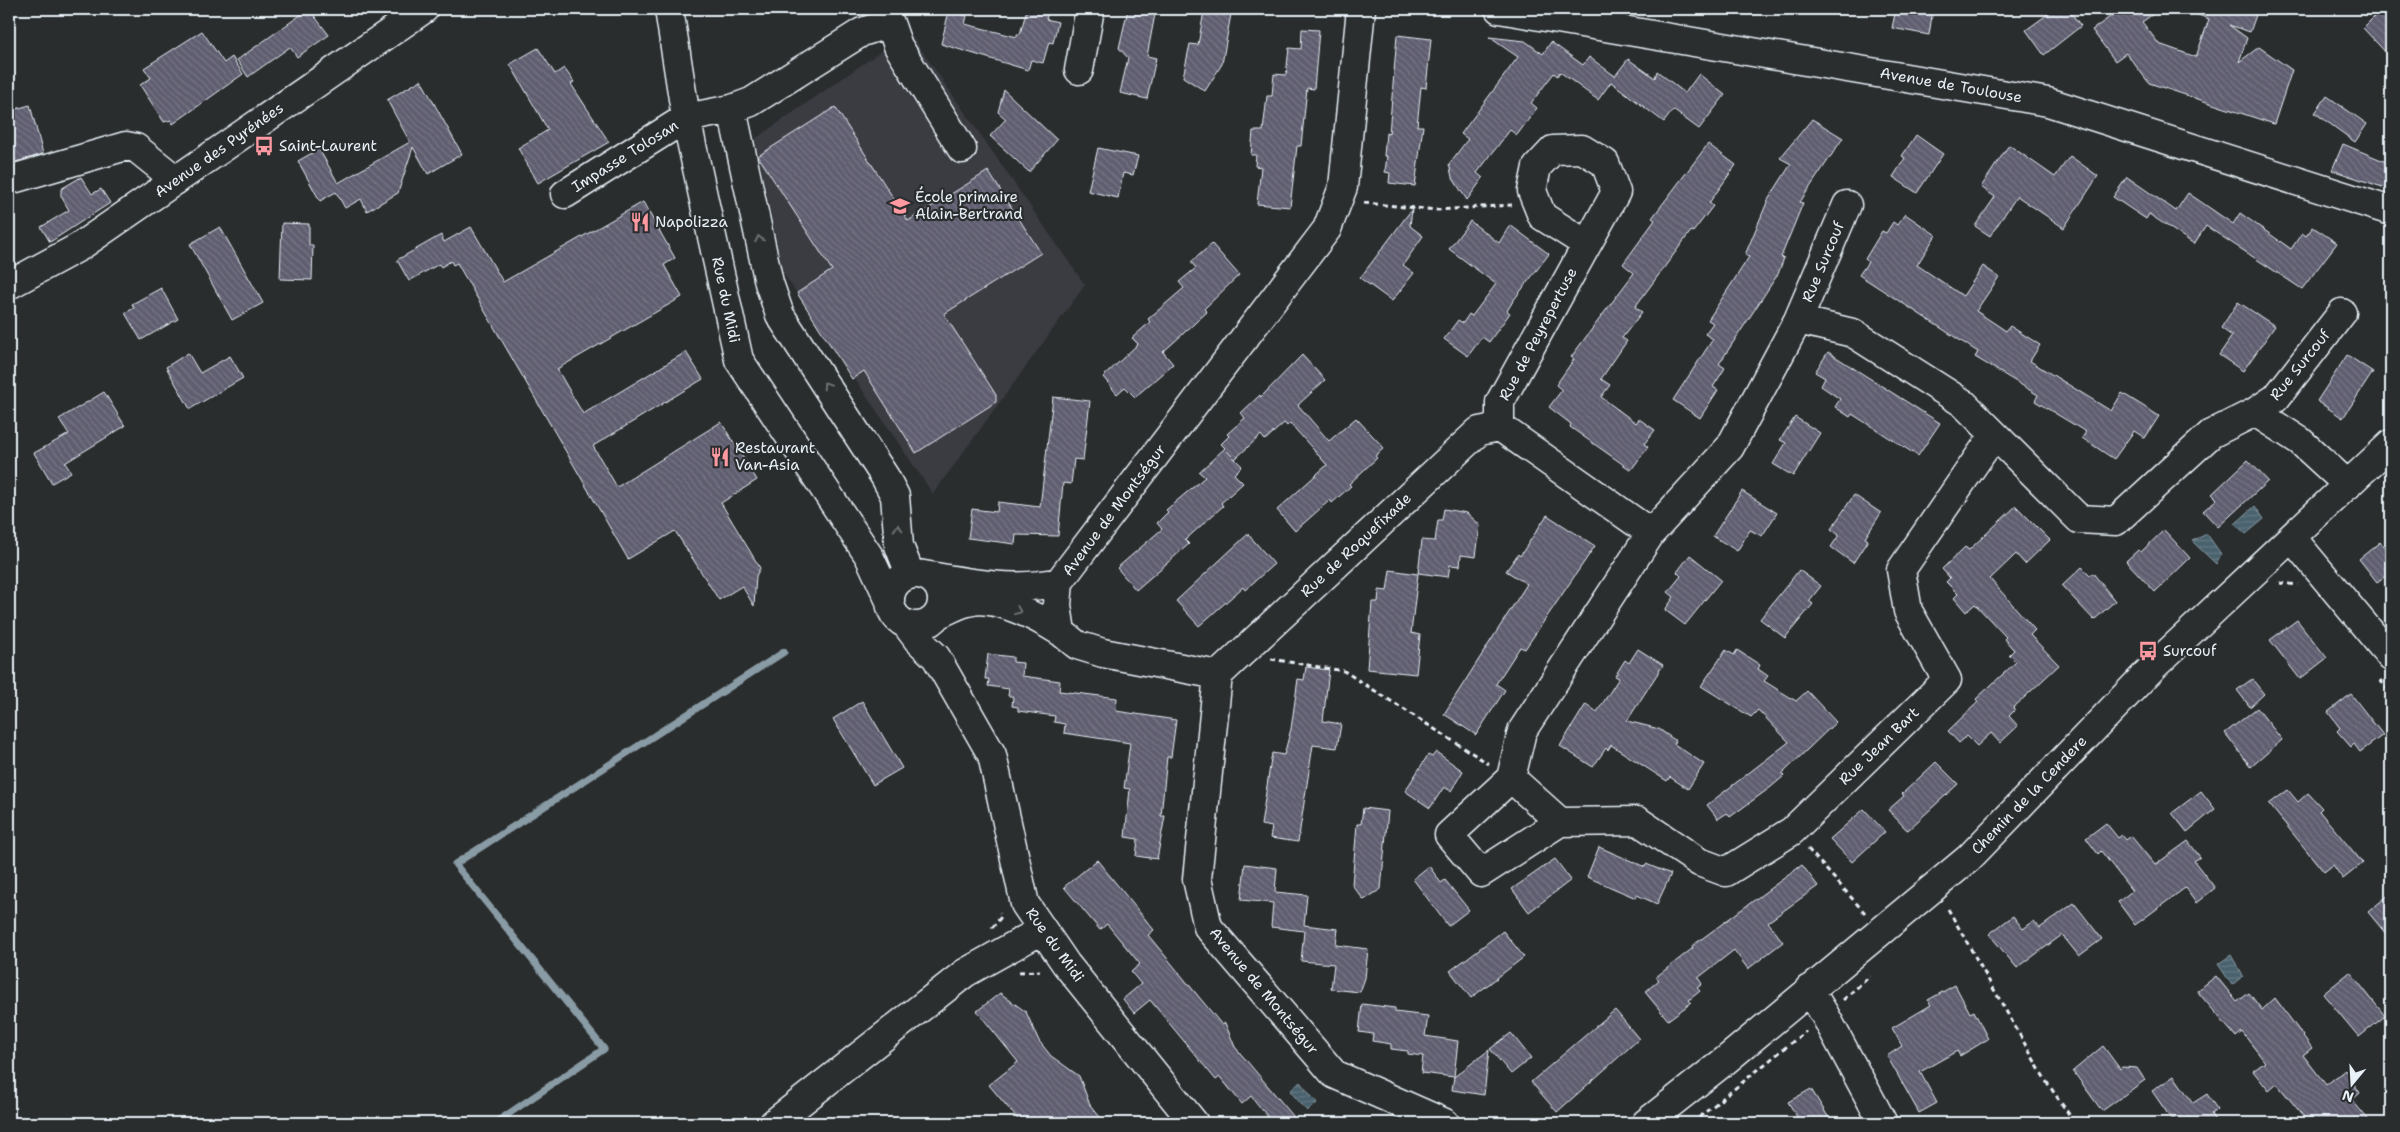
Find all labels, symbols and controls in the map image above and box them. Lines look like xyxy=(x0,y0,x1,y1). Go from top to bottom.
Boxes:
street label: Avenue de Toulouse xyxy=(1878,63,2024,107)
street label: Avenue des Pyrénées xyxy=(151,98,287,202)
street label: Impasse Tolosan xyxy=(568,115,682,197)
bus stop icon: Saint-Laurent xyxy=(253,135,275,157)
place label: Saint-Laurent xyxy=(279,136,377,156)
place label: École primaire Alain-Bertrand xyxy=(915,186,1023,224)
school or university icon: École primaire Alain-Bertrand xyxy=(889,195,911,217)
restaurant icon: Napolizza xyxy=(629,211,651,233)
place label: Napolizza xyxy=(655,212,728,232)
street label: Rue Surcouf xyxy=(1797,218,1849,305)
one-way arrow xyxy=(755,235,765,244)
street label: Rue du Midi xyxy=(707,255,745,345)
street label: Rue de Peyrepertuse xyxy=(1494,264,1582,404)
street label: Rue Surcouf xyxy=(2265,325,2335,405)
one-way arrow xyxy=(823,382,832,391)
place label: Restaurant Van-Asia xyxy=(735,438,815,475)
street label: Avenue de Montségur xyxy=(1058,440,1170,580)
restaurant icon: Restaurant Van-Asia xyxy=(709,446,731,468)
street label: Rue de Roquefixade xyxy=(1296,488,1416,602)
one-way arrow xyxy=(893,523,904,531)
one-way arrow xyxy=(1013,604,1022,615)
bus stop icon: Surcouf xyxy=(2137,640,2159,662)
place label: Surcouf xyxy=(2163,641,2217,661)
street label: Rue Jean Bart xyxy=(1835,703,1923,789)
street label: Chemin de la Cendere xyxy=(1967,731,2091,859)
street label: Rue du Midi xyxy=(1021,904,1089,986)
street label: Avenue de Montségur xyxy=(1205,923,1323,1059)
north arrow xyxy=(2328,1060,2378,1110)
text: N xyxy=(2340,1086,2356,1107)

